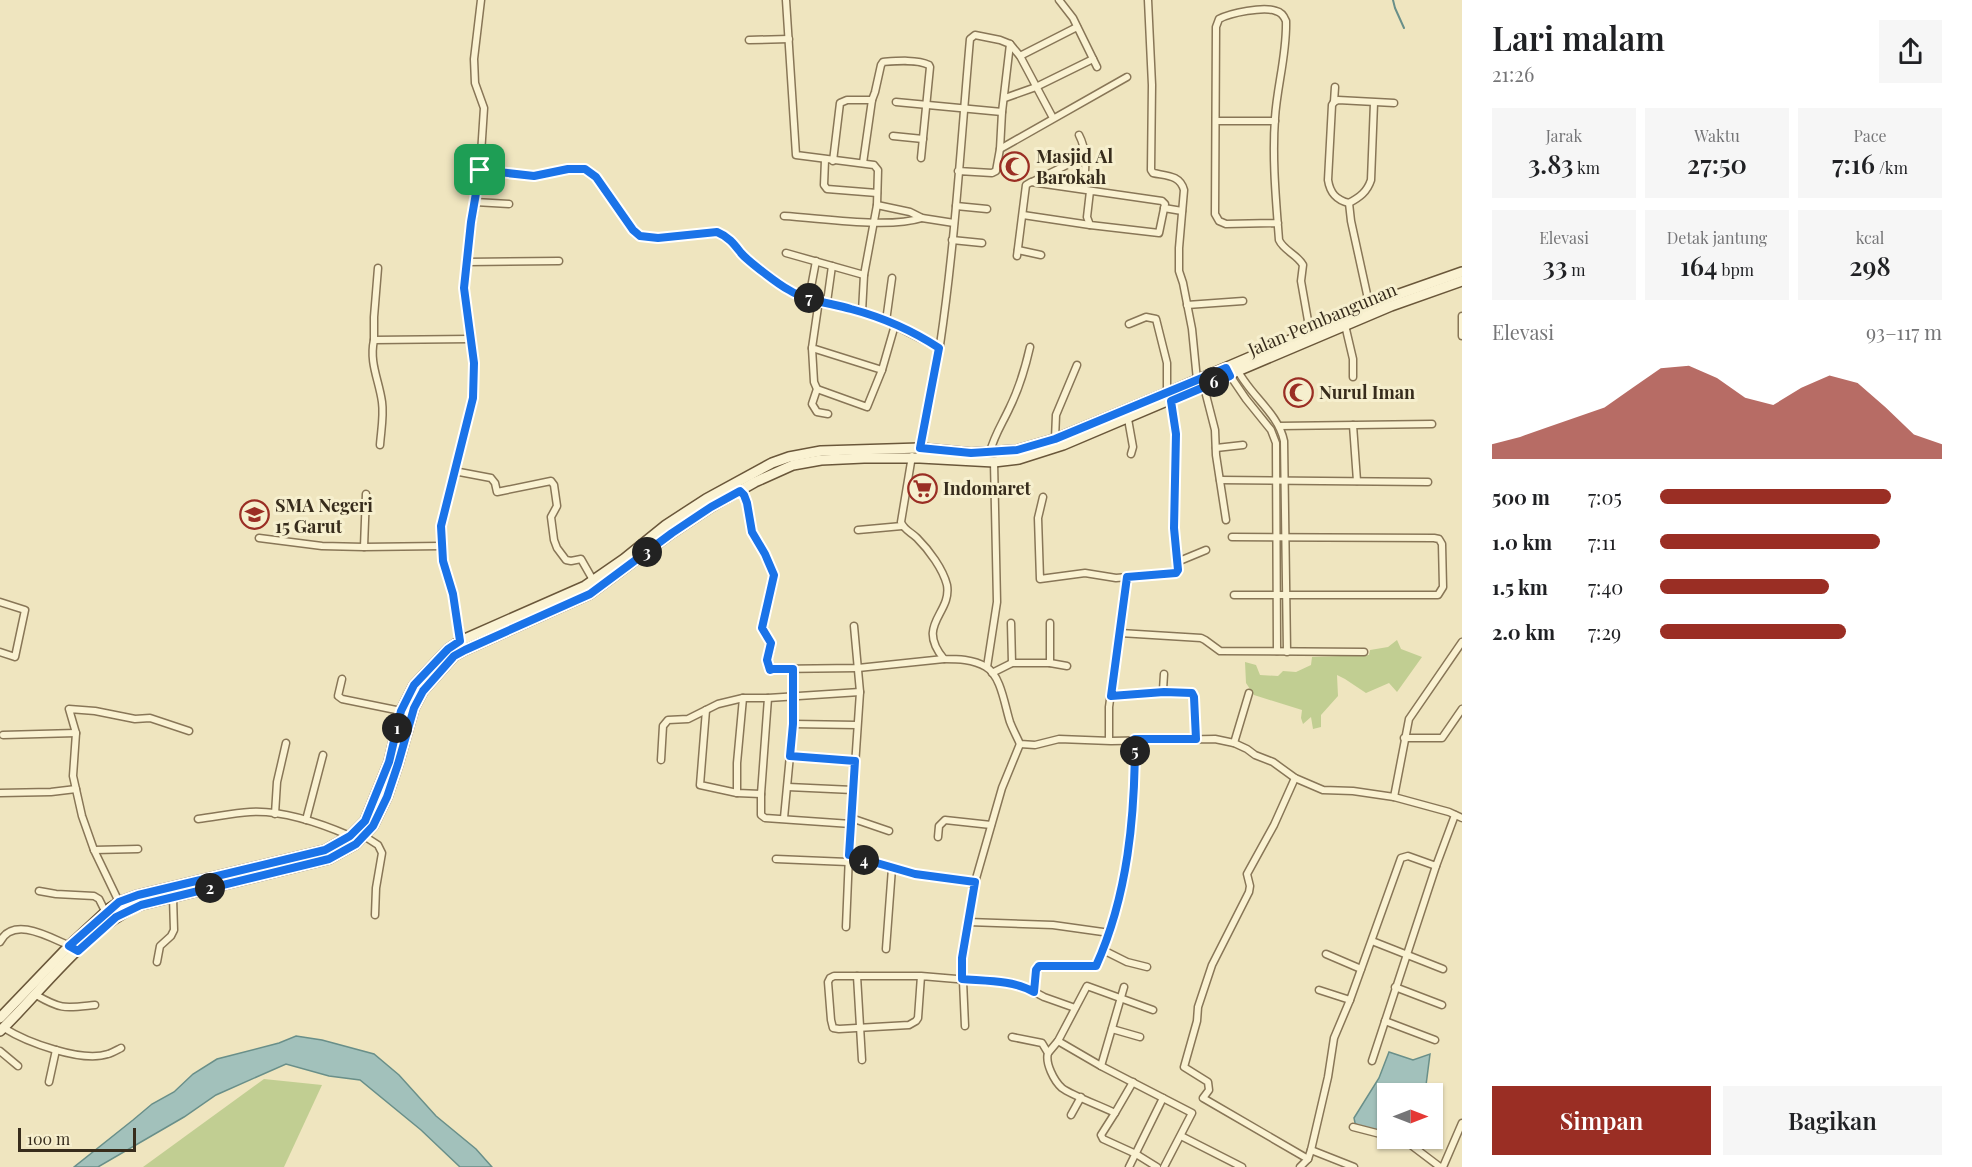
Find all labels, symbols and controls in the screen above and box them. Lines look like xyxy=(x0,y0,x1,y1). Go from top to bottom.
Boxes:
text: Lari malam xyxy=(1492,15,1665,59)
button: share xyxy=(1879,20,1942,83)
text: 21:26 xyxy=(1492,60,1534,87)
text: Jarak xyxy=(1546,125,1582,146)
text: Waktu xyxy=(1694,125,1740,146)
text: Pace xyxy=(1853,125,1887,146)
pin xyxy=(454,144,505,195)
place label: Masjid Al Barokah xyxy=(1036,144,1113,189)
text: 3.83 xyxy=(1528,146,1573,181)
text: 27:50 xyxy=(1687,146,1747,181)
text: 7:16 xyxy=(1832,146,1875,181)
mosque icon: Masjid Al Barokah xyxy=(999,150,1031,182)
icon: arrive xyxy=(463,153,496,186)
text: km xyxy=(1573,157,1600,178)
text: /km xyxy=(1875,157,1908,178)
text: Elevasi xyxy=(1539,227,1589,248)
text: Detak jantung xyxy=(1667,227,1767,248)
text: kcal xyxy=(1856,227,1884,248)
text: 33 xyxy=(1543,248,1567,283)
text: 164 xyxy=(1680,248,1718,283)
text: 298 xyxy=(1849,248,1891,283)
text: m xyxy=(1567,259,1585,280)
text: bpm xyxy=(1718,259,1754,280)
street label: Jalan Pembangunan xyxy=(1243,277,1400,362)
pin: 7 xyxy=(794,283,824,313)
text: 7 xyxy=(805,287,813,308)
text: Elevasi xyxy=(1492,318,1554,345)
text: 93–117 m xyxy=(1866,318,1942,345)
pin: 6 xyxy=(1199,367,1229,397)
text: 6 xyxy=(1210,371,1218,392)
mosque icon: Nurul Iman xyxy=(1282,376,1314,408)
place label: Nurul Iman xyxy=(1319,380,1415,404)
supermarket icon: Indomaret xyxy=(906,472,938,504)
place label: Indomaret xyxy=(943,476,1032,500)
text: 500 m xyxy=(1492,483,1550,510)
text: 7:05 xyxy=(1588,483,1622,510)
place label: SMA Negeri 15 Garut xyxy=(275,493,373,538)
school or university icon: SMA Negeri 15 Garut xyxy=(238,499,270,531)
text: 1.0 km xyxy=(1492,528,1552,555)
text: 7:11 xyxy=(1588,528,1616,555)
pin: 3 xyxy=(632,537,662,567)
text: 3 xyxy=(643,541,651,562)
text: 1.5 km xyxy=(1492,573,1548,600)
text: 7:40 xyxy=(1588,573,1623,600)
text: 2.0 km xyxy=(1492,618,1555,645)
text: 7:29 xyxy=(1588,618,1621,645)
pin: 1 xyxy=(382,713,412,743)
text: 1 xyxy=(394,717,400,738)
pin: 5 xyxy=(1120,736,1150,766)
text: 5 xyxy=(1131,740,1139,761)
pin: 4 xyxy=(849,845,879,875)
text: 4 xyxy=(860,849,868,870)
pin: 2 xyxy=(195,873,225,903)
text: 2 xyxy=(206,877,214,898)
north arrow xyxy=(1377,1083,1443,1149)
map controls xyxy=(1377,1083,1443,1149)
button: Simpan xyxy=(1492,1086,1711,1155)
button: Bagikan xyxy=(1723,1086,1942,1155)
scale bar xyxy=(18,1125,136,1152)
text: 100 m xyxy=(27,1128,70,1149)

